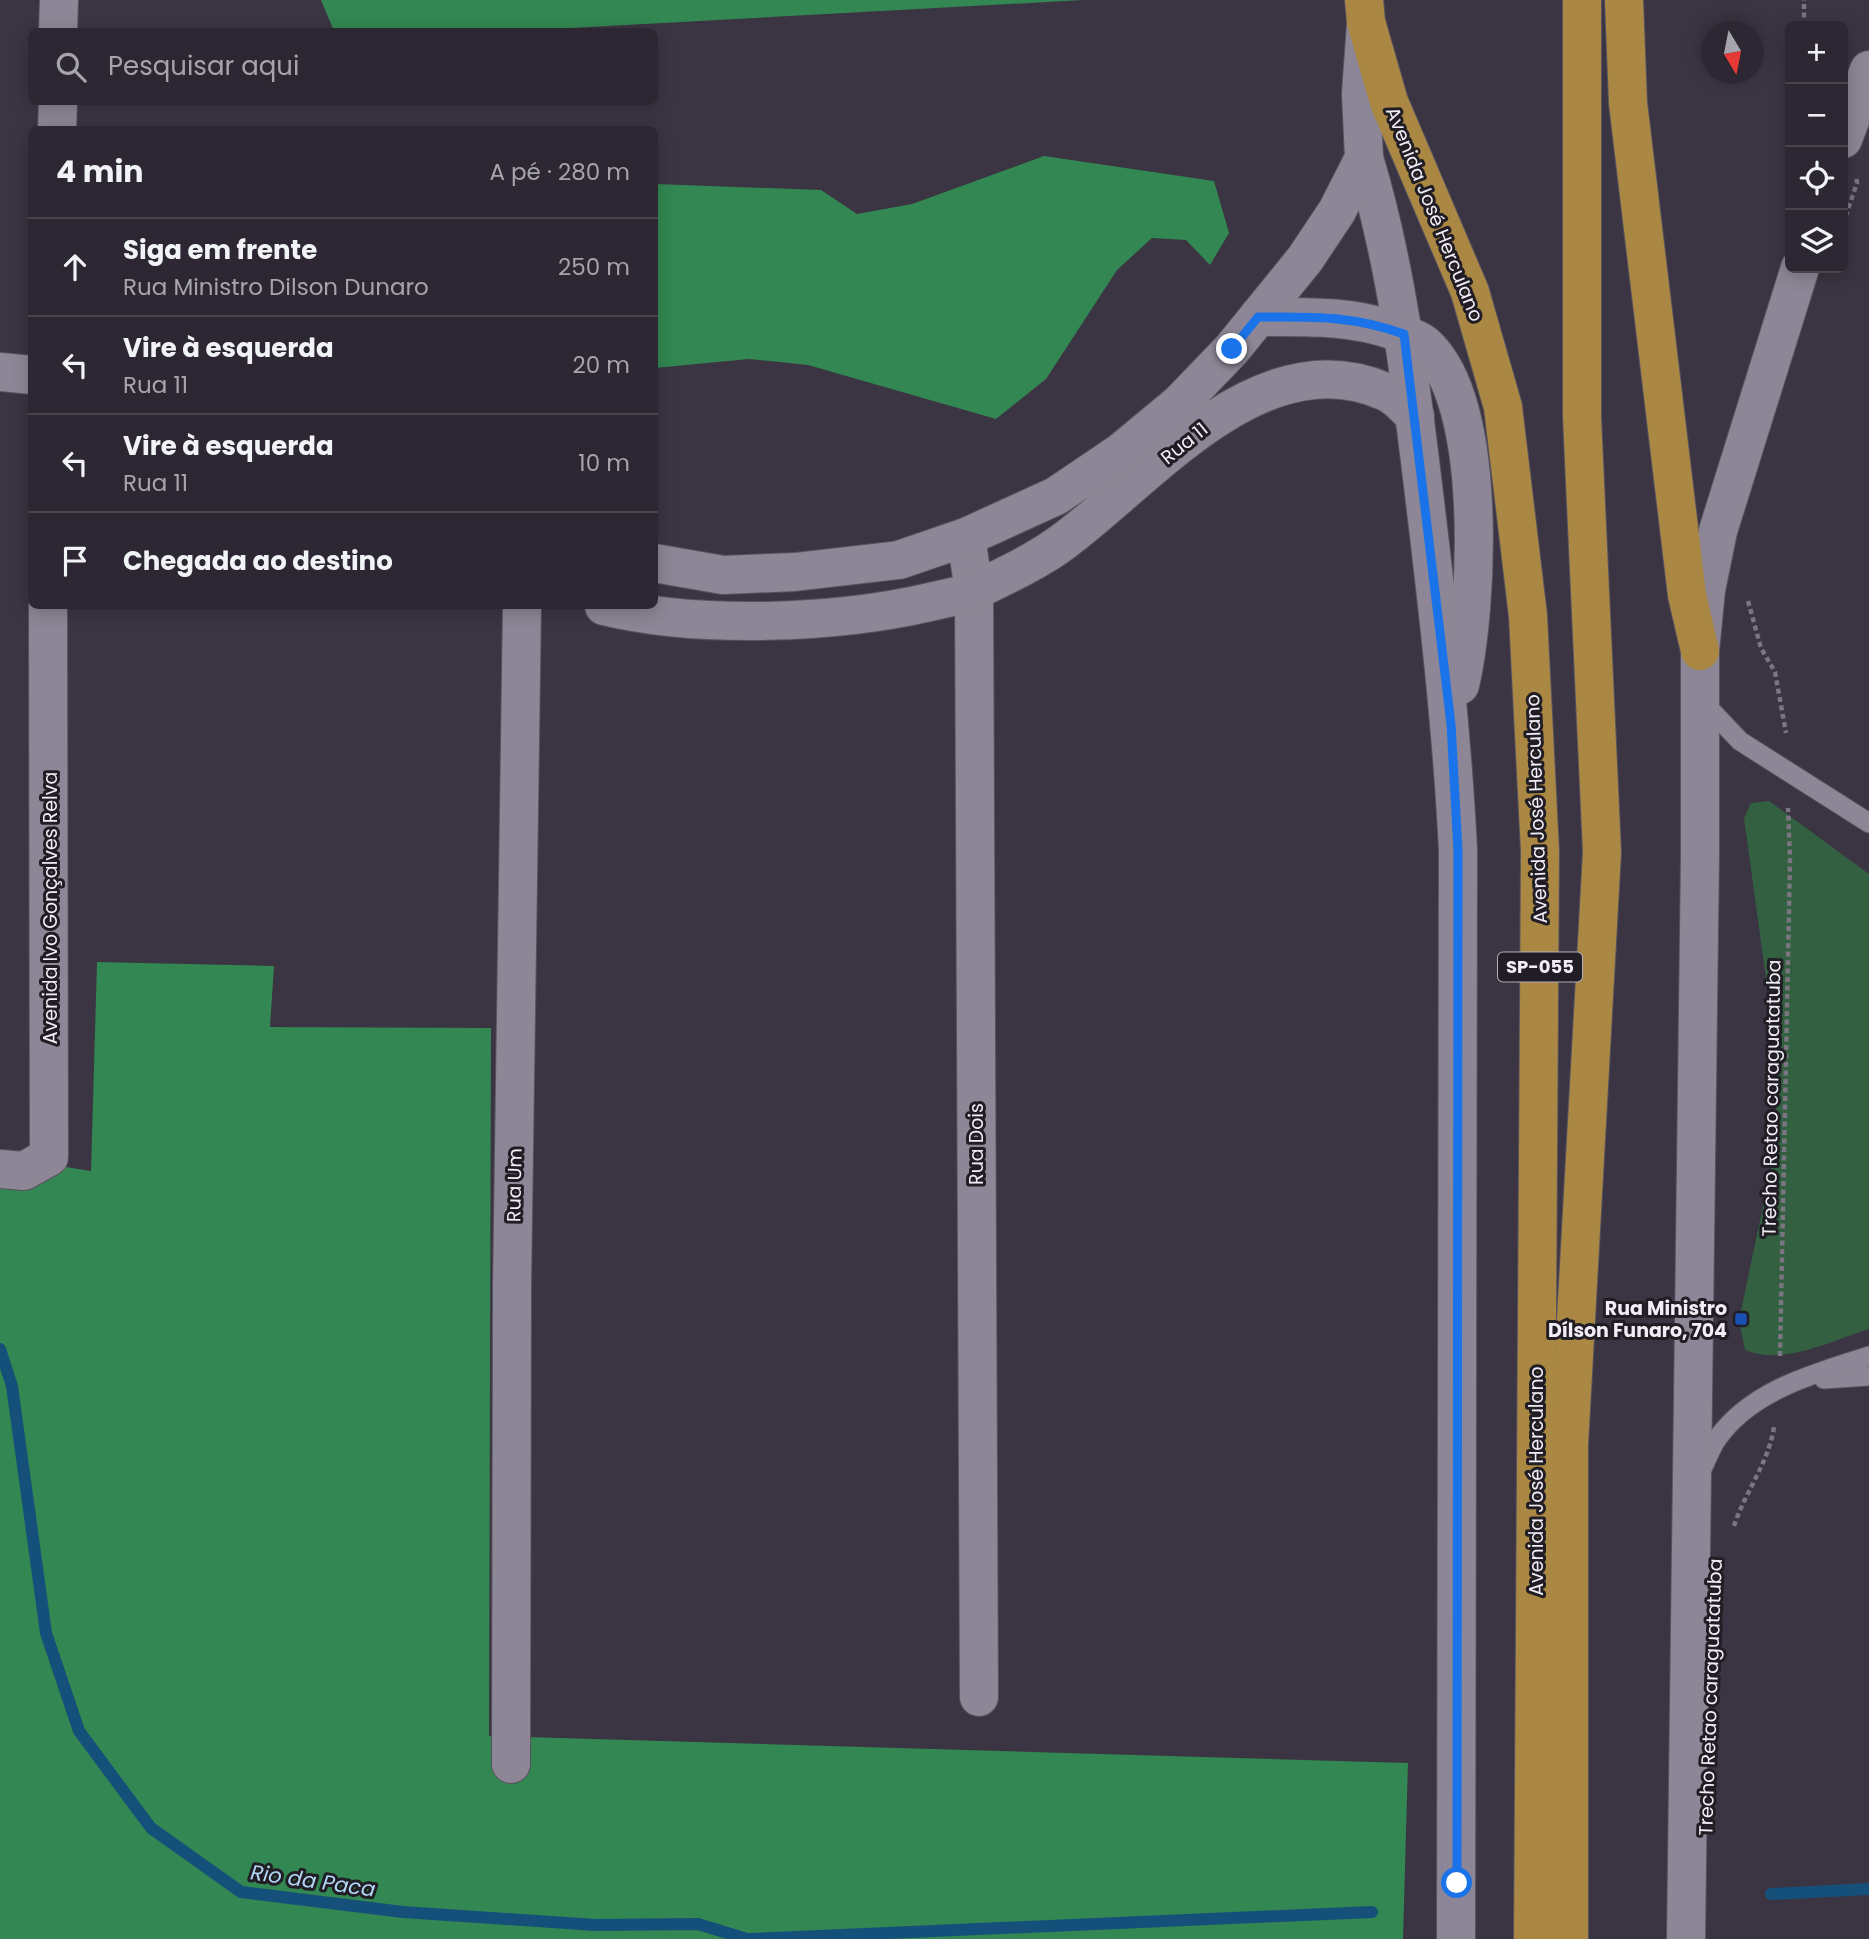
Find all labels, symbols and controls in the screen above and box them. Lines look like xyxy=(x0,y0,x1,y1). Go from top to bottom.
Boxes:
north arrow xyxy=(1701,21,1764,84)
map controls xyxy=(1785,21,1848,273)
button: + xyxy=(1785,21,1848,84)
search box xyxy=(28,28,658,105)
icon: search xyxy=(52,48,90,86)
text: Pesquisar aqui xyxy=(108,48,299,84)
button: − xyxy=(1785,84,1848,147)
street label: Avenida José Herculano xyxy=(1379,103,1490,326)
button: locate xyxy=(1785,147,1848,210)
text: 4 min xyxy=(56,150,144,193)
text: A pé · 280 m xyxy=(489,156,630,188)
button: layers xyxy=(1785,210,1848,273)
text: Siga em frente xyxy=(123,232,317,268)
icon: ahead xyxy=(56,248,94,286)
text: 250 m xyxy=(558,251,630,283)
text: Rua Ministro Dilson Dunaro xyxy=(123,271,429,303)
text: Vire à esquerda xyxy=(123,330,334,366)
route end xyxy=(1216,333,1247,364)
icon: left xyxy=(56,346,94,384)
text: 20 m xyxy=(572,349,630,381)
text: Rua 11 xyxy=(123,369,188,401)
street label: Rua 11 xyxy=(1155,416,1214,471)
text: Vire à esquerda xyxy=(123,428,334,464)
icon: left xyxy=(56,444,94,482)
text: 10 m xyxy=(578,447,630,479)
text: Rua 11 xyxy=(123,467,188,499)
icon: arrive xyxy=(56,542,94,580)
text: Chegada ao destino xyxy=(123,543,393,579)
street label: Avenida José Herculano xyxy=(1519,694,1554,924)
street label: Avenida Ivo Gonçalves Relva xyxy=(37,772,64,1044)
road number: SP-055 xyxy=(1498,952,1582,982)
street label: Trecho Retao caraguatatuba xyxy=(1756,959,1787,1237)
street label: Rua Dois xyxy=(963,1103,990,1185)
street label: Rua Um xyxy=(500,1148,529,1222)
place label: Rua Ministro Dílson Funaro, 704 xyxy=(1548,1295,1727,1344)
marker: Rua Ministro Dílson Funaro, 704 xyxy=(1733,1311,1749,1327)
street label: Avenida José Herculano xyxy=(1523,1366,1550,1596)
street label: Trecho Retao caraguatatuba xyxy=(1692,1558,1729,1836)
water label: Rio da Paca xyxy=(249,1857,377,1904)
route start xyxy=(1441,1867,1472,1898)

